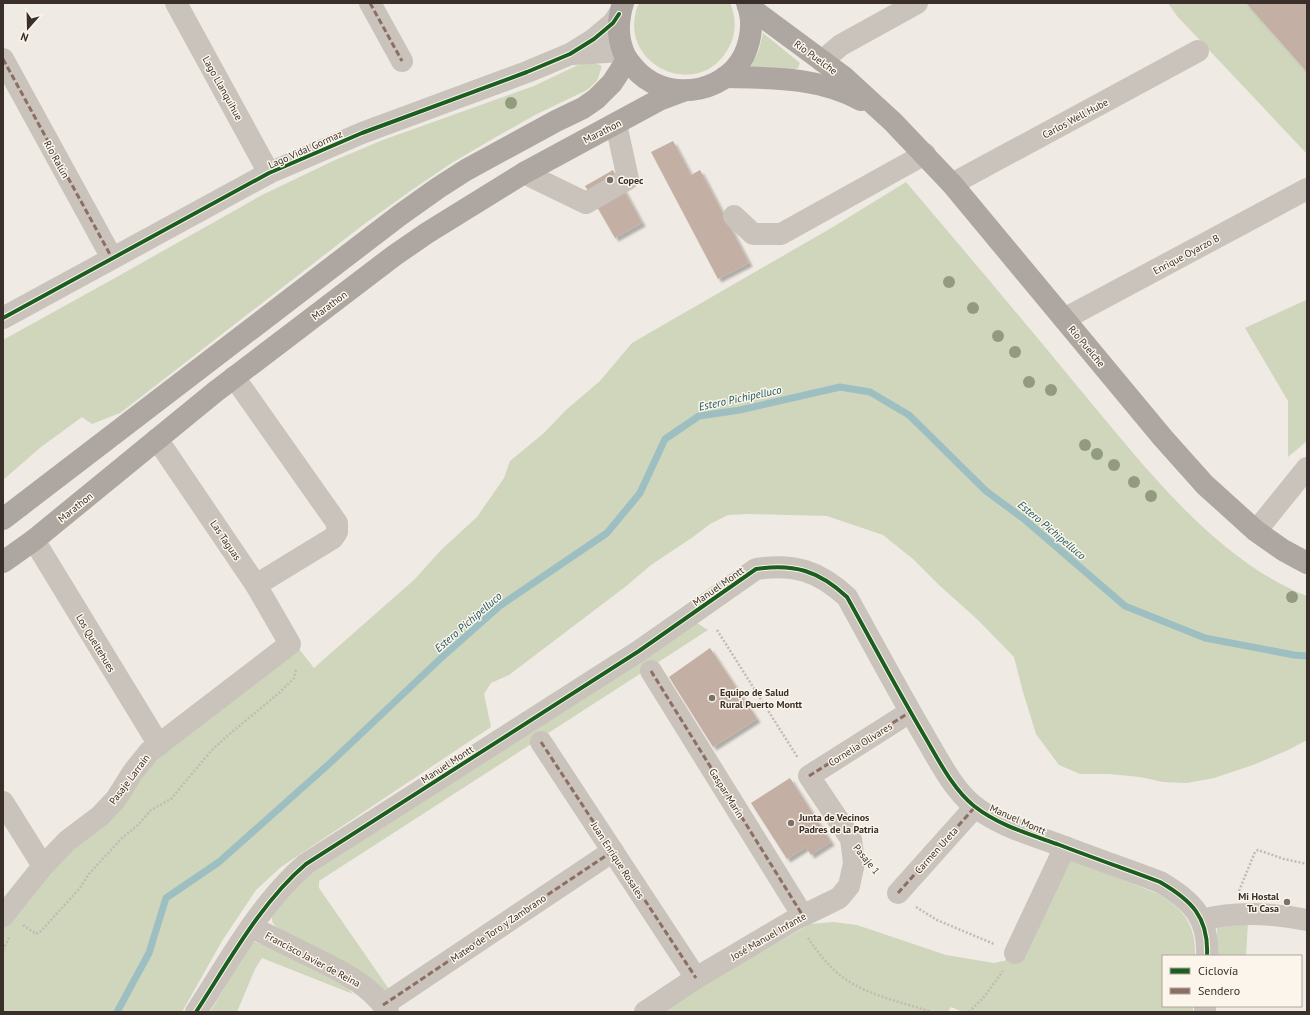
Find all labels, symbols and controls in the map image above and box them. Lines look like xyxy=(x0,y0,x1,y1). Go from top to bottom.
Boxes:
north arrow xyxy=(8,8,48,48)
text: N xyxy=(19,30,30,45)
street label: Río Puelche xyxy=(792,37,840,77)
street label: Lago Llanquihue xyxy=(200,54,246,123)
street label: Carlos Well Hube xyxy=(1040,96,1110,141)
street label: Marathon xyxy=(581,116,623,147)
street label: Lago Vidal Gormaz xyxy=(266,127,344,172)
street label: Río Ralún xyxy=(41,138,72,180)
place label: Copec xyxy=(618,174,644,187)
marker: Copec xyxy=(605,175,615,185)
street label: Enrique Oyarzo B xyxy=(1151,231,1222,277)
street label: Marathon xyxy=(309,288,350,323)
street label: Río Puelche xyxy=(1065,323,1108,370)
water label: Estero Pichipelluco xyxy=(697,382,783,414)
street label: Marathon xyxy=(55,489,95,525)
water label: Estero Pichipelluco xyxy=(1015,497,1089,563)
street label: Las Taguas xyxy=(207,518,244,563)
street label: Manuel Montt xyxy=(690,564,747,609)
water label: Estero Pichipelluco xyxy=(432,589,505,655)
street label: Los Queltehues xyxy=(73,612,118,675)
place label: Equipo de Salud Rural Puerto Montt xyxy=(720,686,803,711)
marker: Equipo de Salud Rural Puerto Montt xyxy=(707,693,717,703)
street label: Cornelia Olivares xyxy=(826,720,895,769)
street label: Manuel Montt xyxy=(419,742,476,786)
street label: Pasaje Larraín xyxy=(106,752,153,807)
street label: Gaspar Marín xyxy=(706,766,747,821)
street label: Manuel Montt xyxy=(988,801,1048,838)
place label: Junta de Vecinos Padres de la Patria xyxy=(798,811,879,836)
marker: Junta de Vecinos Padres de la Patria xyxy=(786,818,796,828)
street label: Juan Enrique Rosales xyxy=(587,819,647,901)
street label: Carmen Ureta xyxy=(912,824,961,876)
street label: Pasaje 1 xyxy=(850,842,883,877)
place label: Mi Hostal Tu Casa xyxy=(1238,890,1279,915)
street label: Mateo de Toro y Zambrano xyxy=(448,892,549,965)
marker: Mi Hostal Tu Casa xyxy=(1282,897,1292,907)
street label: José Manuel Infante xyxy=(727,910,808,964)
street label: Francisco Javier de Reina xyxy=(263,929,363,990)
legend xyxy=(1162,955,1302,1007)
text: Ciclovía xyxy=(1198,963,1238,978)
text: Sendero xyxy=(1198,983,1240,998)

